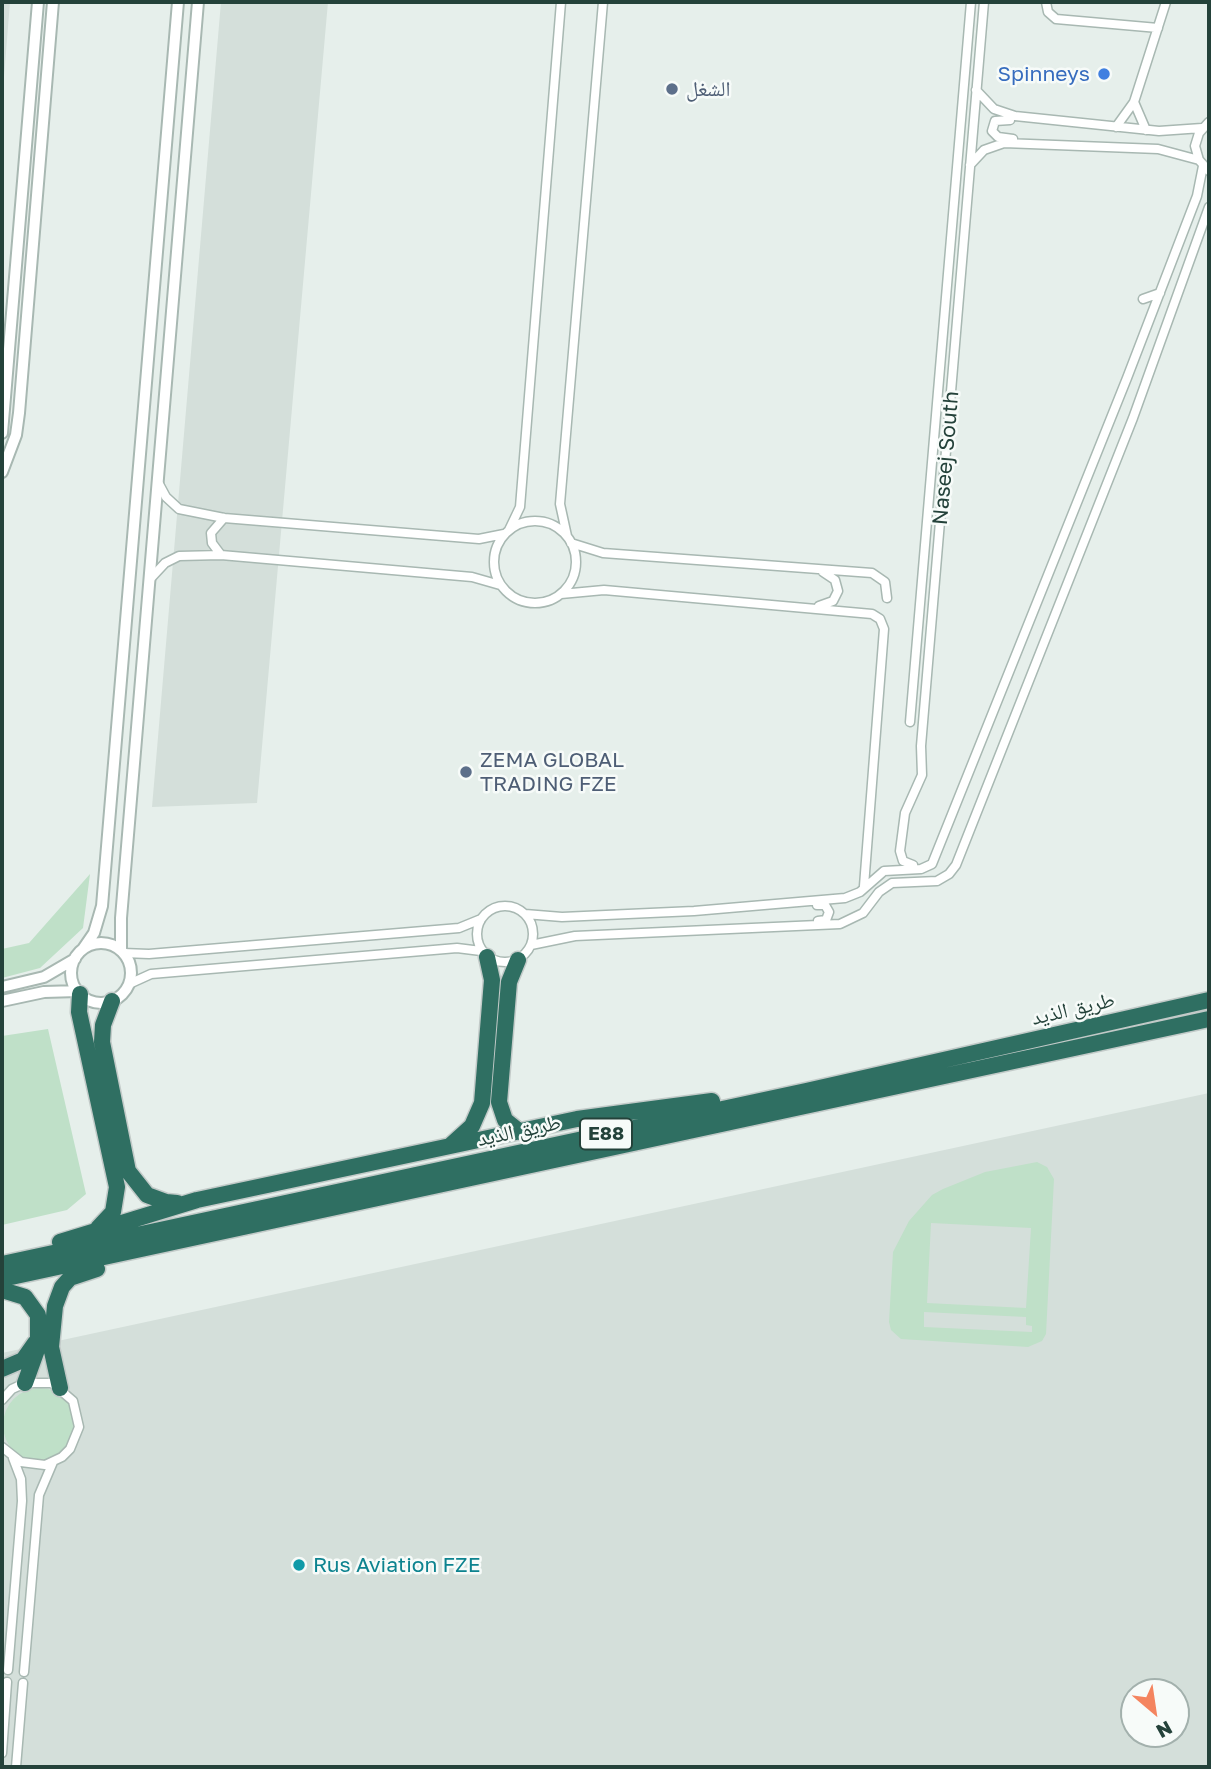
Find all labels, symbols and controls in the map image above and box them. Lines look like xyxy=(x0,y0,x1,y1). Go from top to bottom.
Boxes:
place label: Spinneys xyxy=(998,61,1090,87)
marker: Spinneys xyxy=(1096,66,1112,82)
place label: الشغل xyxy=(686,76,730,102)
marker: الشغل xyxy=(664,81,680,97)
street label: Naseej South xyxy=(928,390,964,526)
place label: ZEMA GLOBAL TRADING FZE xyxy=(480,747,624,797)
marker: ZEMA GLOBAL TRADING FZE xyxy=(458,764,474,780)
street label: طريق الذيد xyxy=(1029,987,1117,1031)
street label: طريق الذيد xyxy=(475,1110,563,1152)
road number: E88 xyxy=(580,1118,632,1150)
place label: Rus Aviation FZE xyxy=(313,1552,480,1578)
marker: Rus Aviation FZE xyxy=(291,1557,307,1573)
north arrow xyxy=(1120,1678,1190,1748)
text: N xyxy=(1153,1716,1176,1744)

